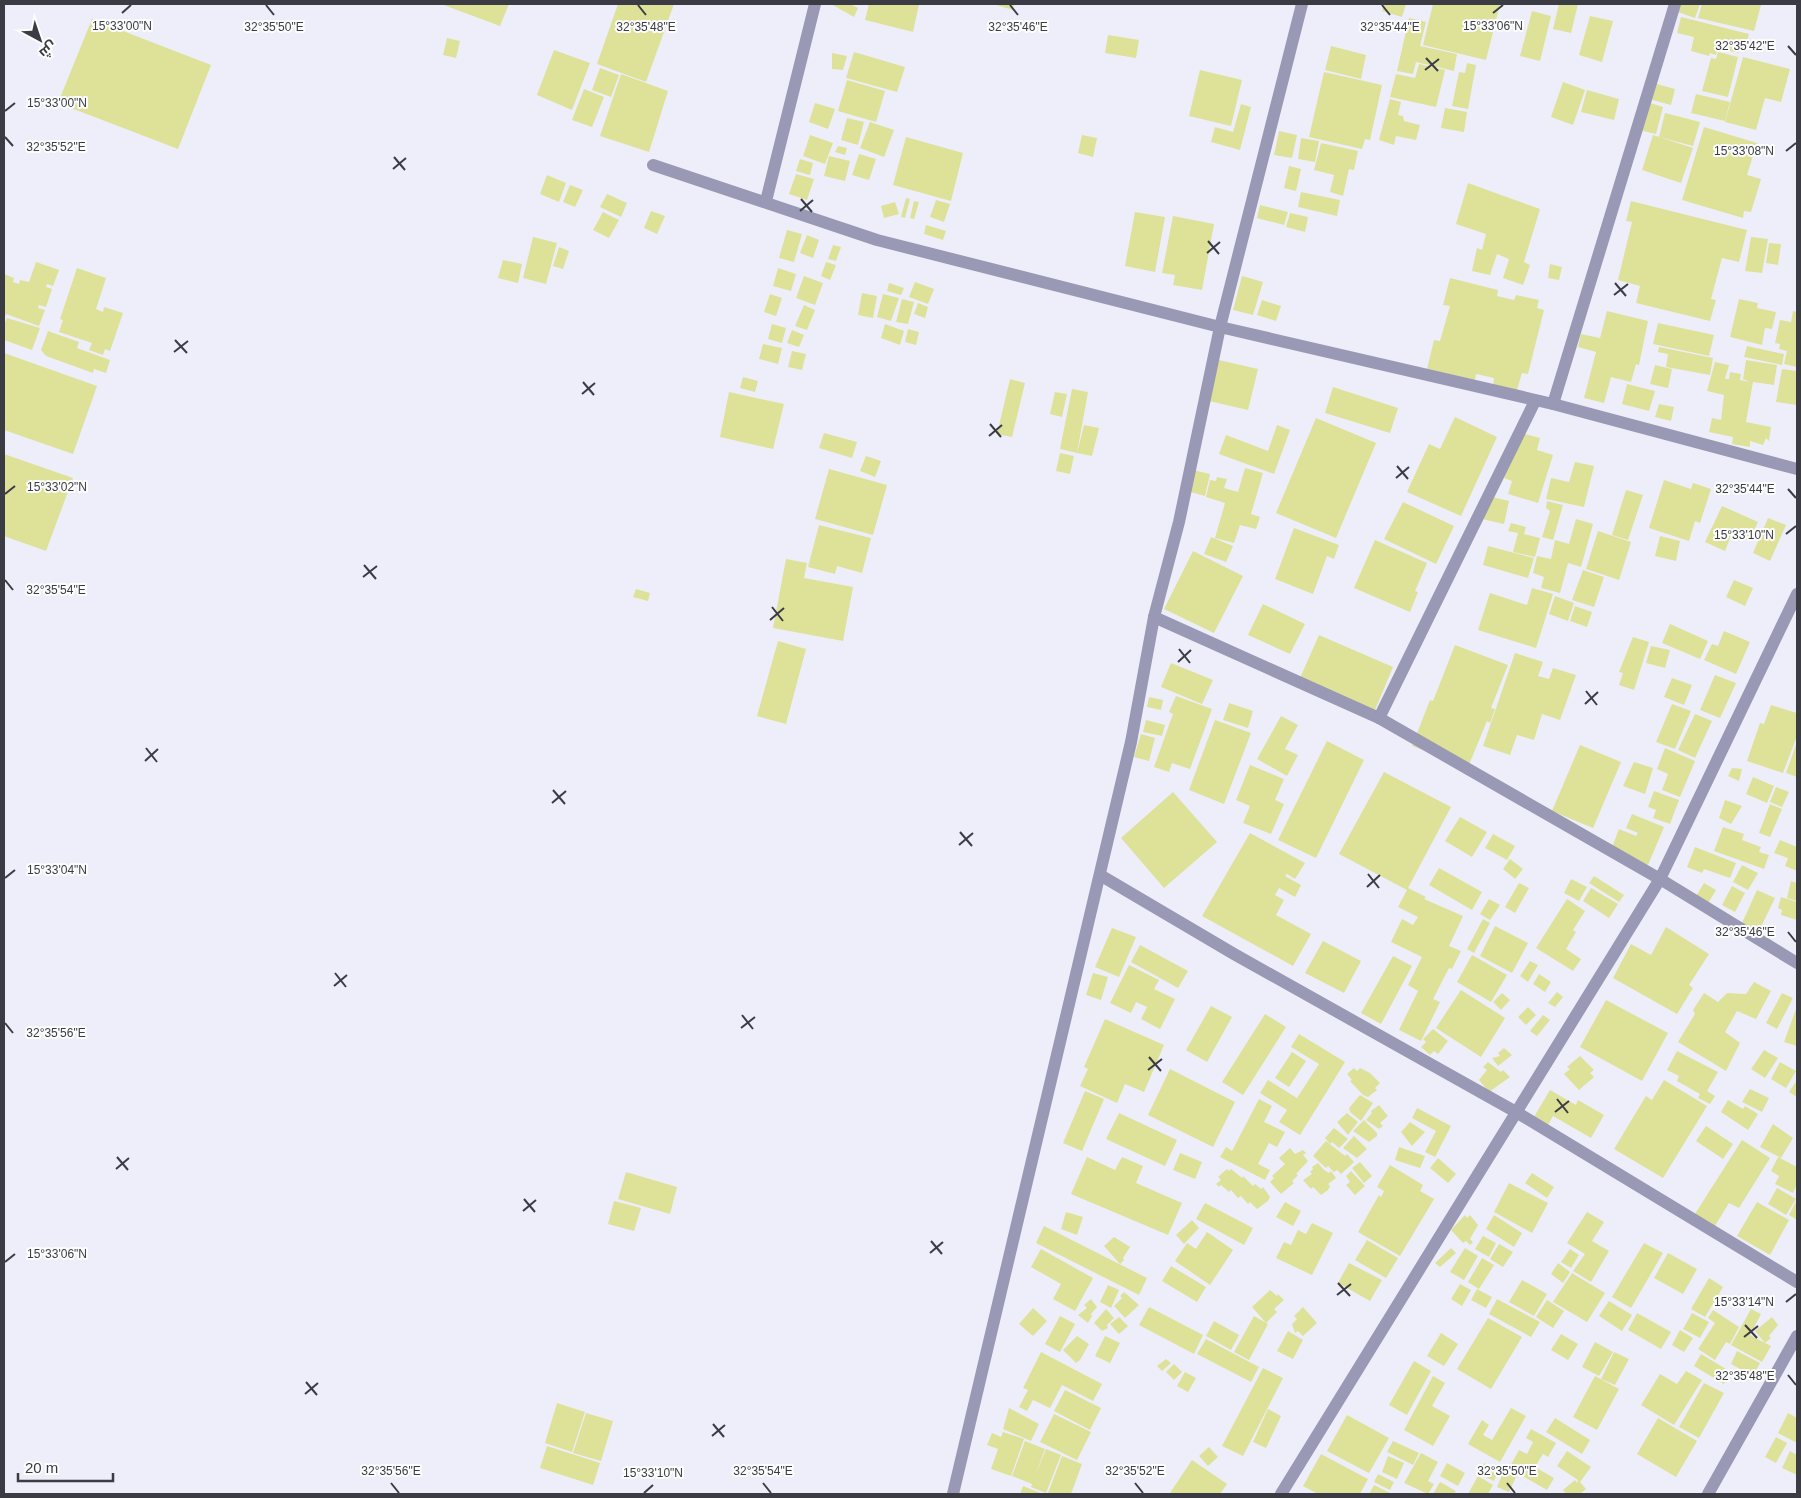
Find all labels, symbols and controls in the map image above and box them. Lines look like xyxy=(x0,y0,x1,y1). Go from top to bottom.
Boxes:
north arrow xyxy=(15,15,65,65)
text: 15°33'00"N xyxy=(92,19,152,33)
text: 15°33'06"N xyxy=(1463,19,1523,33)
text: 32°35'50"E xyxy=(244,20,304,34)
text: 32°35'48"E xyxy=(616,20,676,34)
text: 32°35'46"E xyxy=(988,20,1048,34)
text: 32°35'44"E xyxy=(1360,20,1420,34)
text: ش xyxy=(36,37,60,62)
text: 32°35'42"E xyxy=(1715,39,1775,53)
text: 15°33'00"N xyxy=(27,96,87,110)
text: 32°35'52"E xyxy=(26,140,86,154)
text: 15°33'08"N xyxy=(1714,144,1774,158)
text: 15°33'02"N xyxy=(27,480,87,494)
text: 32°35'44"E xyxy=(1715,482,1775,496)
text: 15°33'10"N xyxy=(1714,528,1774,542)
text: 32°35'54"E xyxy=(26,583,86,597)
text: 15°33'04"N xyxy=(27,863,87,877)
text: 32°35'46"E xyxy=(1715,925,1775,939)
text: 32°35'56"E xyxy=(26,1026,86,1040)
text: 15°33'06"N xyxy=(27,1247,87,1261)
text: 15°33'14"N xyxy=(1714,1295,1774,1309)
text: 32°35'48"E xyxy=(1715,1369,1775,1383)
scale bar xyxy=(18,1450,112,1482)
text: 20 m xyxy=(25,1459,58,1476)
text: 32°35'56"E xyxy=(361,1464,421,1478)
text: 32°35'54"E xyxy=(733,1464,793,1478)
text: 32°35'52"E xyxy=(1105,1464,1165,1478)
text: 32°35'50"E xyxy=(1477,1464,1537,1478)
text: 15°33'10"N xyxy=(623,1466,683,1480)

